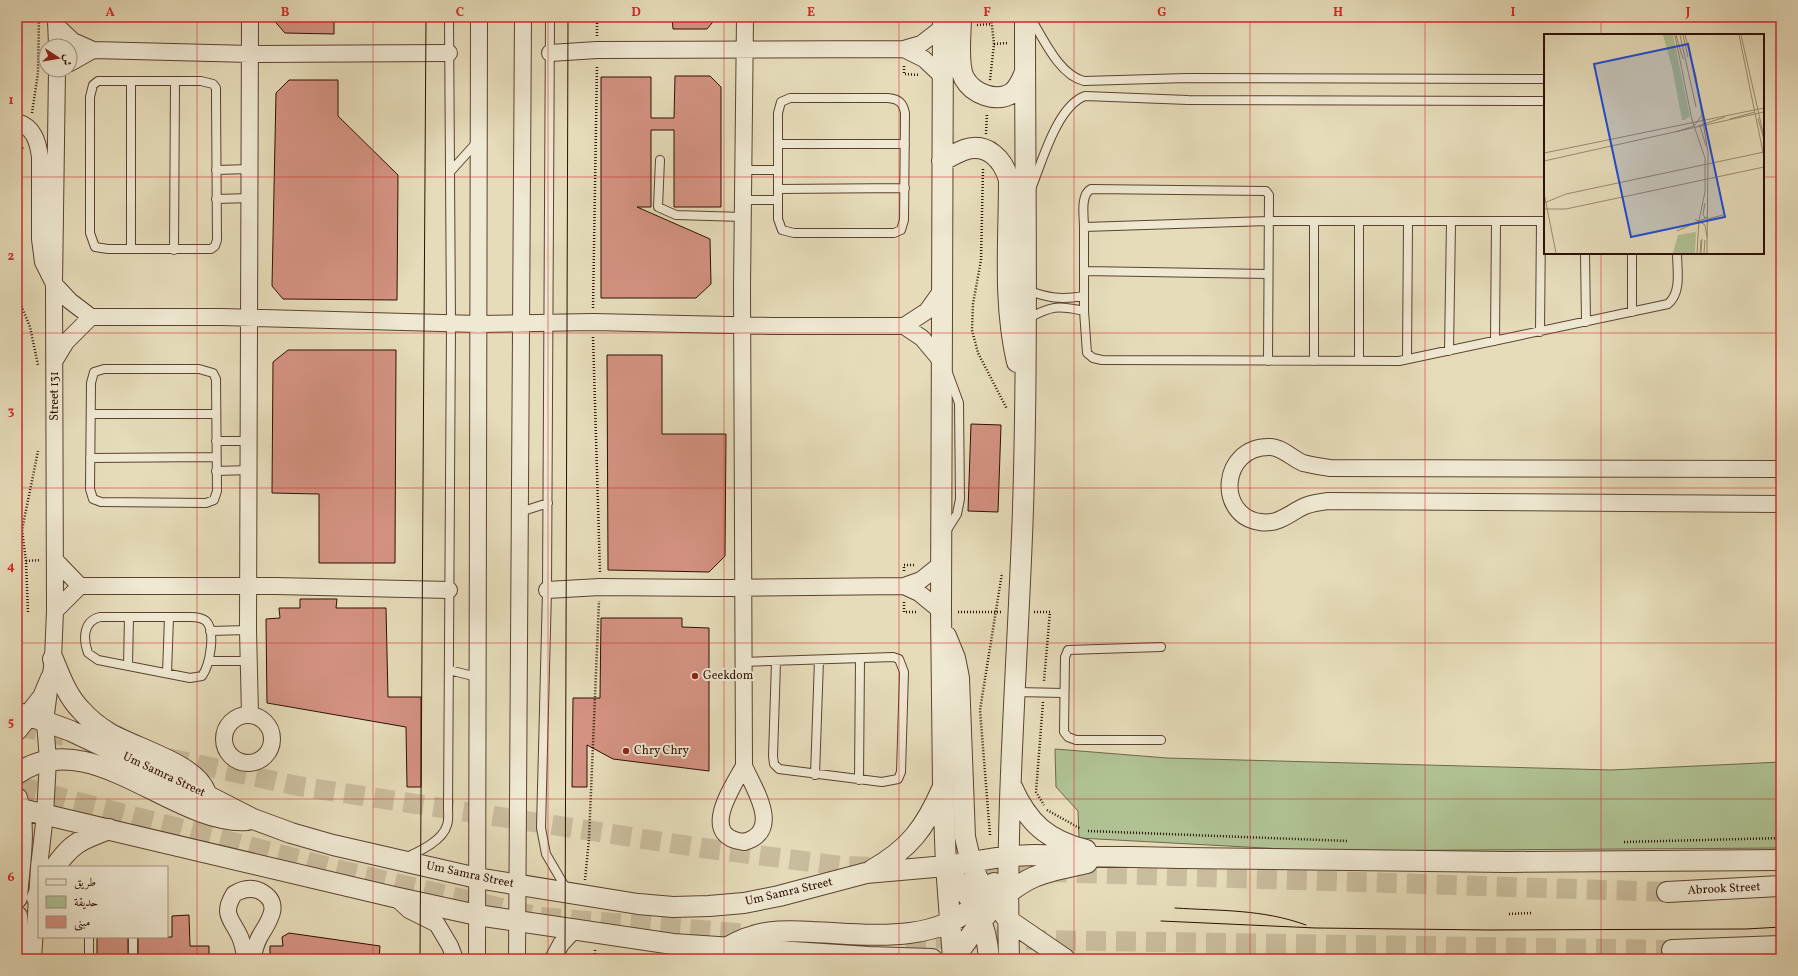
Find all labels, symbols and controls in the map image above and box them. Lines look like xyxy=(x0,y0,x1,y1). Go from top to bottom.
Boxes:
text: A xyxy=(105,4,115,22)
text: B xyxy=(281,4,290,22)
text: C xyxy=(456,4,464,22)
text: D xyxy=(631,4,641,22)
text: E xyxy=(807,4,815,22)
text: F xyxy=(983,4,991,22)
text: G xyxy=(1157,4,1167,22)
text: H xyxy=(1333,4,1343,22)
text: I xyxy=(1511,4,1516,22)
text: J xyxy=(1685,4,1691,22)
inset map xyxy=(1544,34,1764,254)
north arrow xyxy=(38,38,78,78)
text: ش xyxy=(58,53,75,67)
text: 1 xyxy=(8,92,14,110)
text: 2 xyxy=(8,248,15,266)
street label: Street 131 xyxy=(47,371,63,421)
text: 3 xyxy=(8,403,15,421)
text: 4 xyxy=(7,558,15,576)
place label: Geekdom xyxy=(703,668,754,684)
marker: Geekdom xyxy=(690,671,700,681)
text: 5 xyxy=(8,714,14,732)
place label: Chry Chry xyxy=(634,743,690,759)
marker: Chry Chry xyxy=(621,746,631,756)
street label: Um Samra Street xyxy=(120,749,208,801)
street label: Um Samra Street xyxy=(425,858,515,892)
legend xyxy=(38,866,168,938)
text: 6 xyxy=(7,869,15,887)
street label: Um Samra Street xyxy=(744,874,834,910)
text: طريق xyxy=(74,875,96,891)
street label: Abrook Street xyxy=(1687,879,1761,899)
text: حديقة xyxy=(74,895,98,911)
text: مبنى xyxy=(74,915,90,931)

